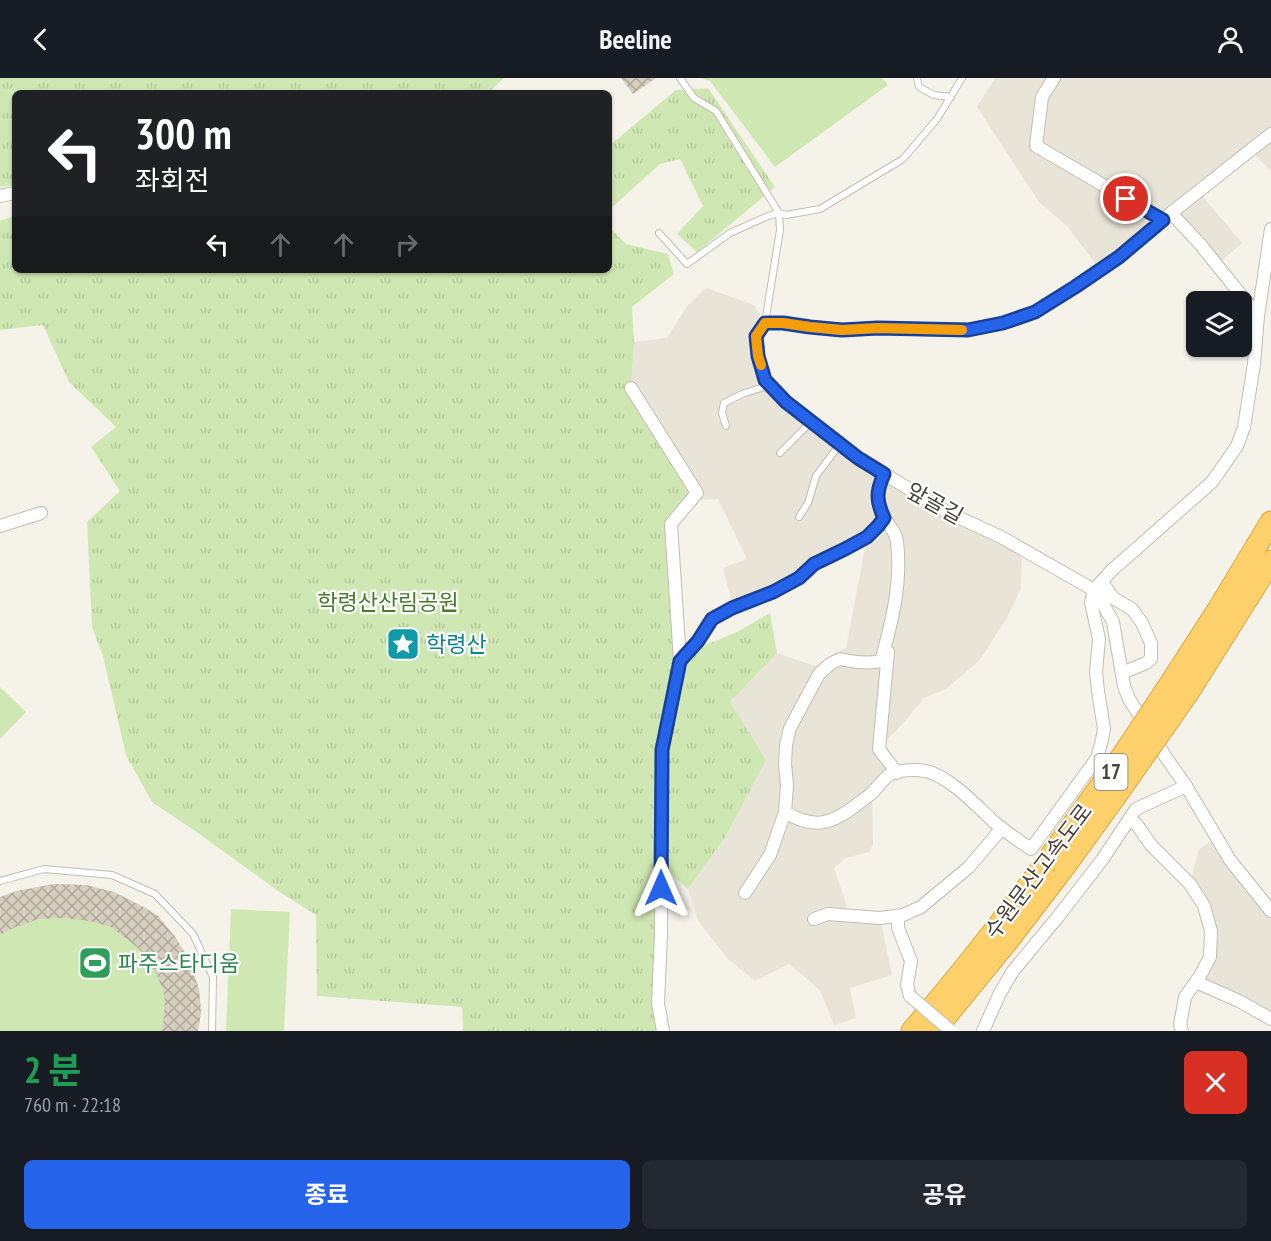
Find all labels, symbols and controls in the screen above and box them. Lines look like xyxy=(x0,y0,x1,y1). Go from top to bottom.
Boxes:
text: Beeline xyxy=(599,22,672,56)
icon: back xyxy=(24,23,57,56)
icon: person xyxy=(1214,23,1247,56)
text: 300 m xyxy=(135,106,232,161)
icon: left xyxy=(36,114,114,192)
text: 좌회전 xyxy=(135,163,210,197)
pin xyxy=(1100,173,1151,224)
icon: arrive xyxy=(1109,182,1142,215)
icon: left xyxy=(201,228,234,261)
icon: ahead xyxy=(264,228,297,261)
icon: ahead xyxy=(327,228,360,261)
icon: right xyxy=(390,228,423,261)
map controls xyxy=(1186,291,1252,357)
button: layers xyxy=(1186,291,1252,357)
street label: 앞골길 xyxy=(902,476,968,530)
park label: 학령산산림공원 xyxy=(317,588,459,616)
place icon: 학령산 xyxy=(385,626,421,662)
place label: 학령산 xyxy=(426,630,487,658)
road number: 17 xyxy=(1094,754,1128,790)
street label: 수원문산고속도로 xyxy=(978,798,1098,944)
position arrow xyxy=(629,856,693,920)
sports icon: 파주스타디움 xyxy=(77,945,113,981)
place label: 파주스타디움 xyxy=(118,949,239,977)
text: 2 분 xyxy=(24,1046,82,1093)
button: close xyxy=(1184,1051,1247,1114)
text: 760 m · 22:18 xyxy=(24,1092,121,1118)
button: 종료 xyxy=(24,1160,630,1229)
button: 공유 xyxy=(642,1160,1247,1229)

